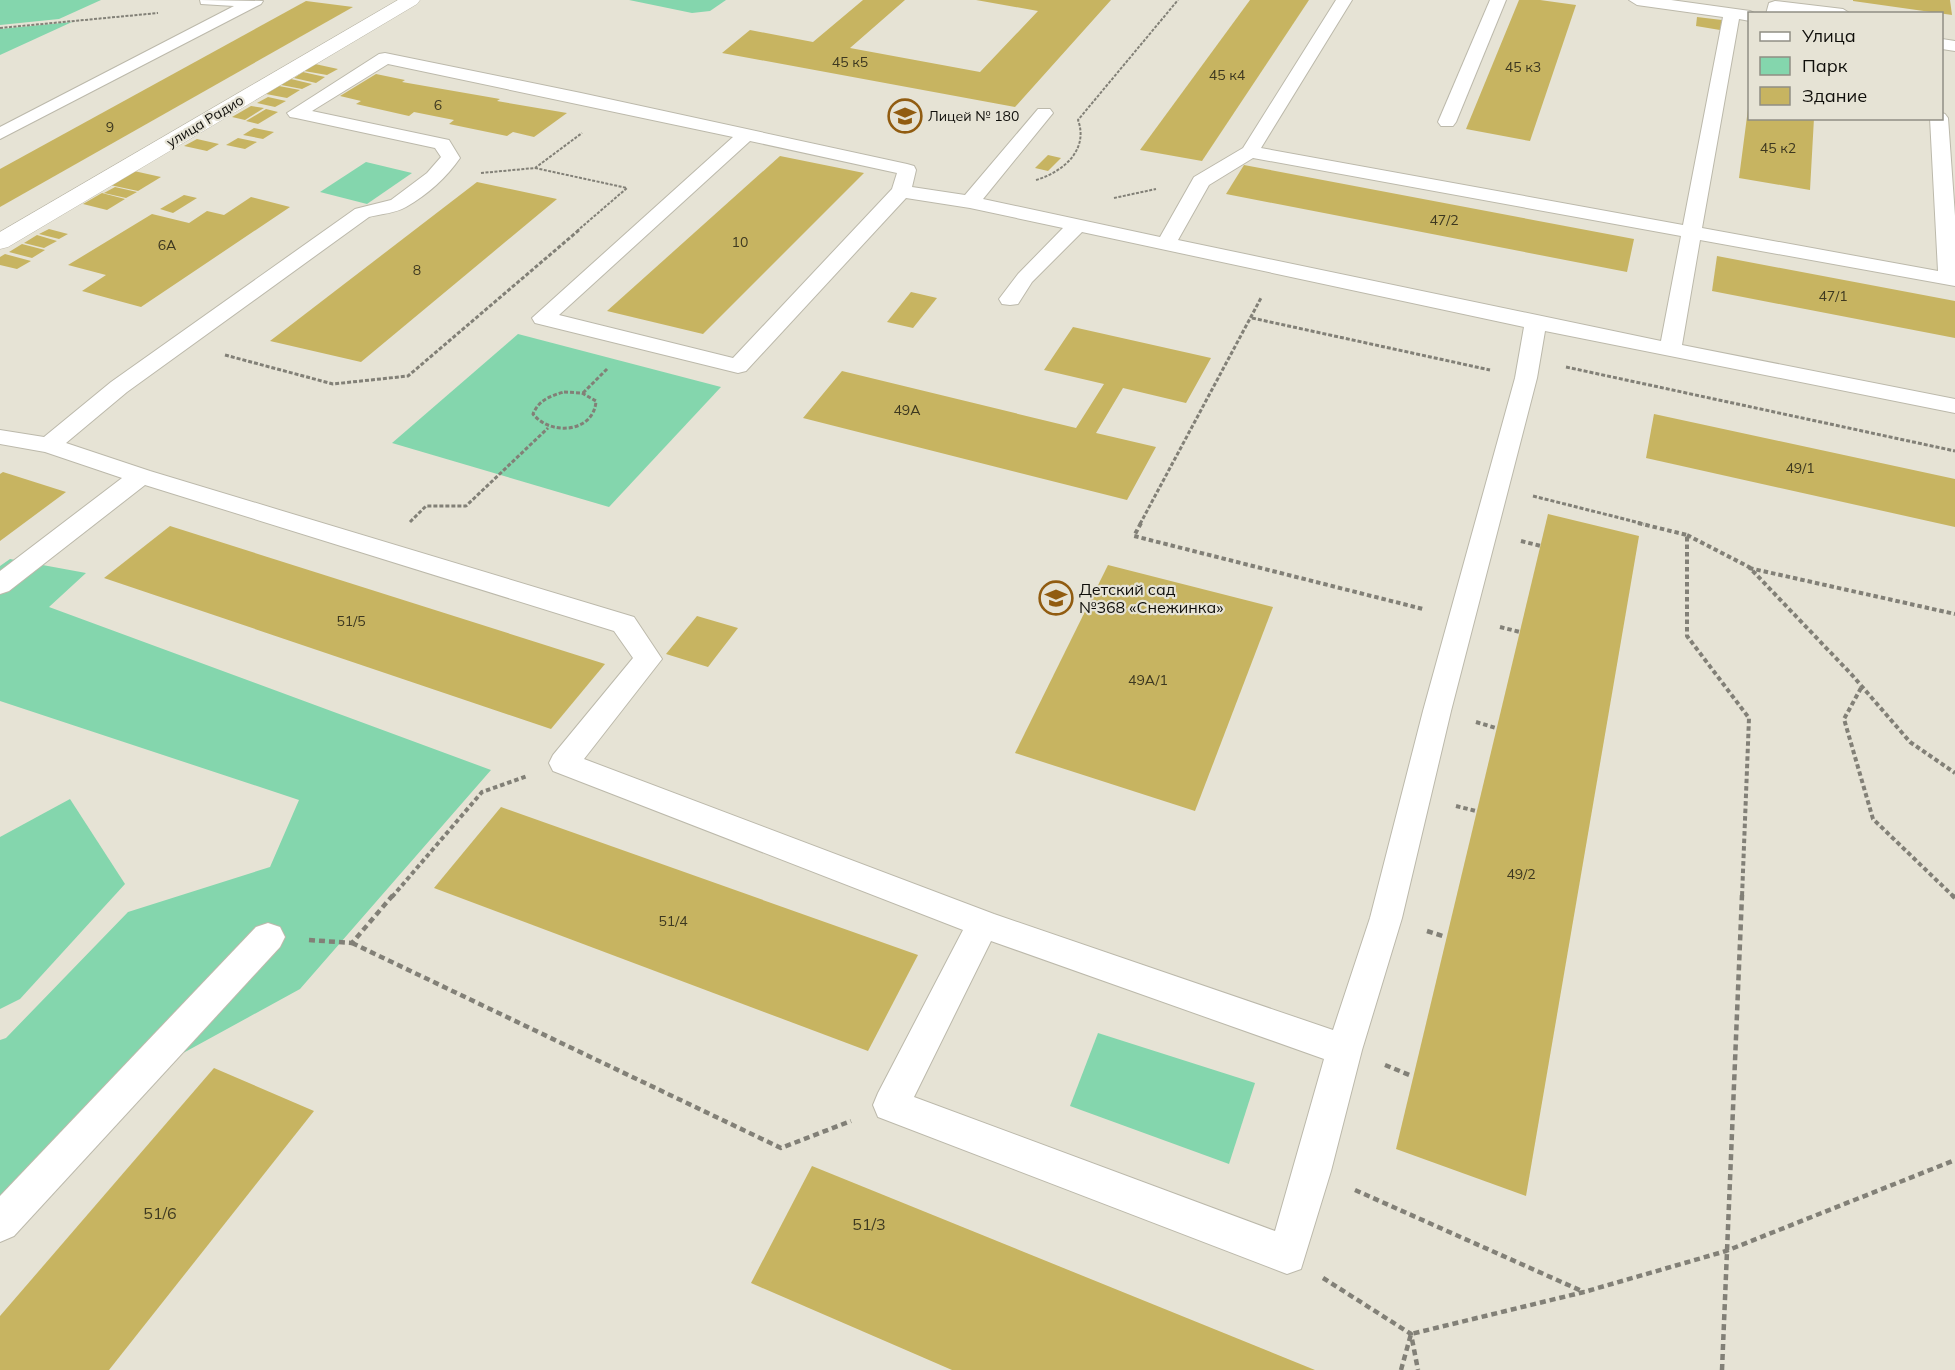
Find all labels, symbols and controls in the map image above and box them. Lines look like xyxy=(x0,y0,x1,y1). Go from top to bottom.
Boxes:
legend xyxy=(1748,12,1943,120)
text: Улица xyxy=(1801,24,1856,47)
house number: 45 к5 xyxy=(832,53,868,71)
text: Парк xyxy=(1802,54,1848,77)
house number: 45 к3 xyxy=(1505,58,1541,76)
house number: 45 к4 xyxy=(1209,66,1246,84)
text: Здание xyxy=(1802,84,1867,107)
street label: улица Радио xyxy=(163,91,247,151)
house number: 6 xyxy=(434,96,442,114)
school or university icon: Лицей № 180 xyxy=(887,98,923,134)
place label: Лицей № 180 xyxy=(928,107,1019,125)
house number: 9 xyxy=(106,118,114,136)
house number: 45 к2 xyxy=(1760,139,1796,157)
house number: 47/2 xyxy=(1429,211,1459,229)
house number: 10 xyxy=(732,233,748,251)
house number: 6А xyxy=(158,236,177,254)
house number: 8 xyxy=(413,261,421,279)
house number: 47/1 xyxy=(1818,287,1848,305)
house number: 49А xyxy=(893,401,921,419)
house number: 49/1 xyxy=(1785,459,1815,477)
place label: Детский сад №368 «Снежинка» xyxy=(1079,579,1223,617)
school or university icon: Детский сад №368 «Снежинка» xyxy=(1038,580,1074,616)
house number: 51/5 xyxy=(336,612,366,630)
house number: 49А/1 xyxy=(1128,671,1168,689)
house number: 49/2 xyxy=(1506,865,1536,883)
house number: 51/4 xyxy=(658,912,688,930)
house number: 51/6 xyxy=(143,1203,177,1223)
house number: 51/3 xyxy=(852,1214,886,1234)

